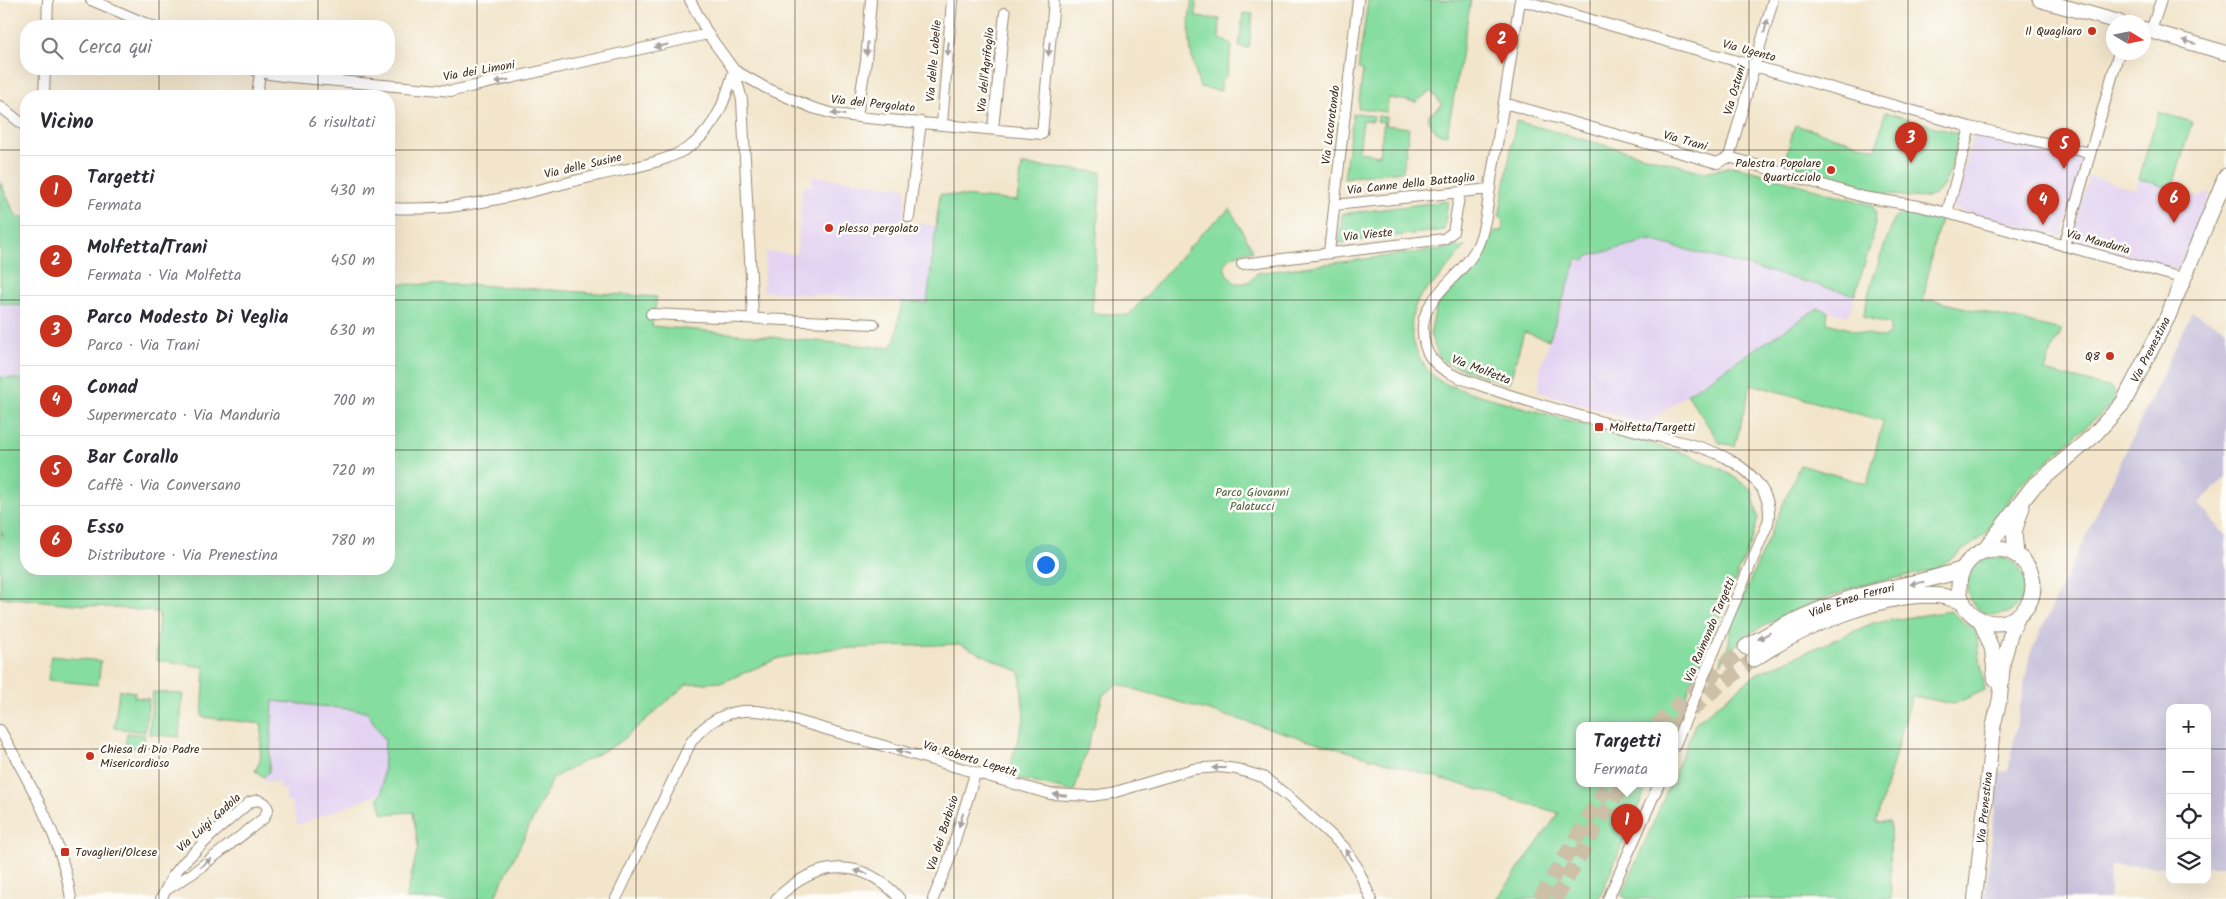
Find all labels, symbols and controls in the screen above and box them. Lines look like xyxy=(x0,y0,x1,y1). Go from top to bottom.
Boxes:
north arrow xyxy=(2106,15,2151,60)
street label: Via delle Lobelie xyxy=(921,19,947,103)
one-way arrow xyxy=(1762,19,1770,34)
search box xyxy=(20,20,395,75)
place label: Il Quagliaro xyxy=(2025,22,2082,41)
pin: 2 xyxy=(1486,23,1518,64)
marker: Il Quagliaro xyxy=(2086,25,2098,37)
street label: Via dell'Agrifoglio xyxy=(972,27,1000,113)
text: Cerca qui xyxy=(78,33,152,63)
icon: search xyxy=(38,34,66,62)
street label: Via Ugento xyxy=(1720,35,1778,67)
one-way arrow xyxy=(2181,38,2196,46)
one-way arrow xyxy=(863,41,871,57)
one-way arrow xyxy=(943,41,951,57)
one-way arrow xyxy=(1045,41,1053,57)
one-way arrow xyxy=(653,42,668,50)
street label: Via dei Limoni xyxy=(442,55,517,87)
street label: Via Ostuni xyxy=(1719,61,1752,118)
one-way arrow xyxy=(494,77,509,85)
street label: Via Locorotondo xyxy=(1317,84,1345,166)
street label: Via del Pergolato xyxy=(830,90,916,118)
text: Vicino xyxy=(40,106,94,139)
text: 6 risultati xyxy=(308,110,375,135)
one-way arrow xyxy=(830,110,846,118)
pin: 3 xyxy=(1895,122,1927,163)
street label: Via Trani xyxy=(1661,126,1710,157)
pin: 5 xyxy=(2048,128,2080,169)
street label: Via delle Susine xyxy=(542,148,624,184)
place label: Palestra Popolare Quarticciolo xyxy=(1735,154,1822,187)
text: Targetti xyxy=(87,163,154,193)
marker: Palestra Popolare Quarticciolo xyxy=(1825,164,1837,176)
street label: Via Canne della Battaglia xyxy=(1346,168,1476,200)
text: 1 xyxy=(54,178,58,203)
text: 430 m xyxy=(330,178,375,203)
pin: 6 xyxy=(2158,182,2190,223)
pin: 4 xyxy=(2027,184,2059,225)
text: Fermata xyxy=(87,193,142,218)
place label: plesso pergolato xyxy=(838,219,918,238)
marker: plesso pergolato xyxy=(823,222,835,234)
street label: Via Vieste xyxy=(1342,223,1394,247)
street label: Via Manduria xyxy=(2064,224,2132,260)
text: Molfetta/Trani xyxy=(87,233,207,263)
text: 2 xyxy=(51,248,61,273)
text: 450 m xyxy=(330,248,375,273)
text: Fermata · Via Molfetta xyxy=(87,263,242,288)
text: Parco Modesto Di Veglia xyxy=(87,303,288,333)
street label: Via Prenestina xyxy=(2126,313,2176,386)
text: 3 xyxy=(52,318,60,343)
text: 630 m xyxy=(330,318,375,343)
text: Parco · Via Trani xyxy=(87,333,199,358)
place label: Q8 xyxy=(2085,347,2101,366)
street label: Via Molfetta xyxy=(1448,350,1514,390)
marker: Q8 xyxy=(2104,350,2116,362)
text: Conad xyxy=(87,373,138,403)
text: 4 xyxy=(52,388,60,413)
text: 700 m xyxy=(332,388,375,413)
text: Supermercato · Via Manduria xyxy=(87,403,280,428)
place label: Molfetta/Targetti xyxy=(1609,418,1696,437)
marker: Molfetta/Targetti xyxy=(1593,421,1605,433)
text: Bar Corallo xyxy=(87,443,178,473)
text: 5 xyxy=(52,458,60,483)
text: 720 m xyxy=(331,458,375,483)
text: Caffè · Via Conversano xyxy=(87,473,241,498)
park label: Parco Giovanni Palatucci xyxy=(1215,483,1290,516)
text: Esso xyxy=(87,513,124,543)
text: 6 xyxy=(52,528,60,553)
text: 780 m xyxy=(331,528,375,553)
text: Distributore · Via Prenestina xyxy=(87,543,278,568)
your location xyxy=(1033,552,1059,578)
street label: Via Raimondo Targetti xyxy=(1679,574,1741,685)
street label: Viale Enzo Ferrari xyxy=(1806,578,1897,623)
one-way arrow xyxy=(1909,579,1925,587)
one-way arrow xyxy=(1758,632,1771,641)
map controls xyxy=(2166,704,2211,884)
button: + xyxy=(2166,704,2211,749)
popup xyxy=(1576,722,1678,787)
text: Targetti xyxy=(1593,727,1661,757)
street label: Via Roberto Lepetit xyxy=(920,736,1020,783)
place label: Chiesa di Dio Padre Misericordioso xyxy=(100,740,200,773)
one-way arrow xyxy=(896,747,911,755)
button: − xyxy=(2166,749,2211,794)
marker: Chiesa di Dio Padre Misericordioso xyxy=(84,750,96,762)
text: Fermata xyxy=(1593,757,1648,782)
one-way arrow xyxy=(1210,764,1226,772)
street label: Via Prenestina xyxy=(1971,770,1998,844)
street label: Via Luigi Gadola xyxy=(172,789,246,857)
one-way arrow xyxy=(1052,790,1068,798)
street label: Via dei Barbisio xyxy=(922,793,964,873)
button: locate xyxy=(2166,794,2211,839)
pin: 1 xyxy=(1611,804,1643,845)
one-way arrow xyxy=(956,813,964,828)
button: layers xyxy=(2166,839,2211,884)
place label: Tovaglieri/Olcese xyxy=(75,843,158,862)
marker: Tovaglieri/Olcese xyxy=(59,846,71,858)
one-way arrow xyxy=(1345,849,1354,862)
one-way arrow xyxy=(199,857,212,868)
one-way arrow xyxy=(854,868,869,876)

